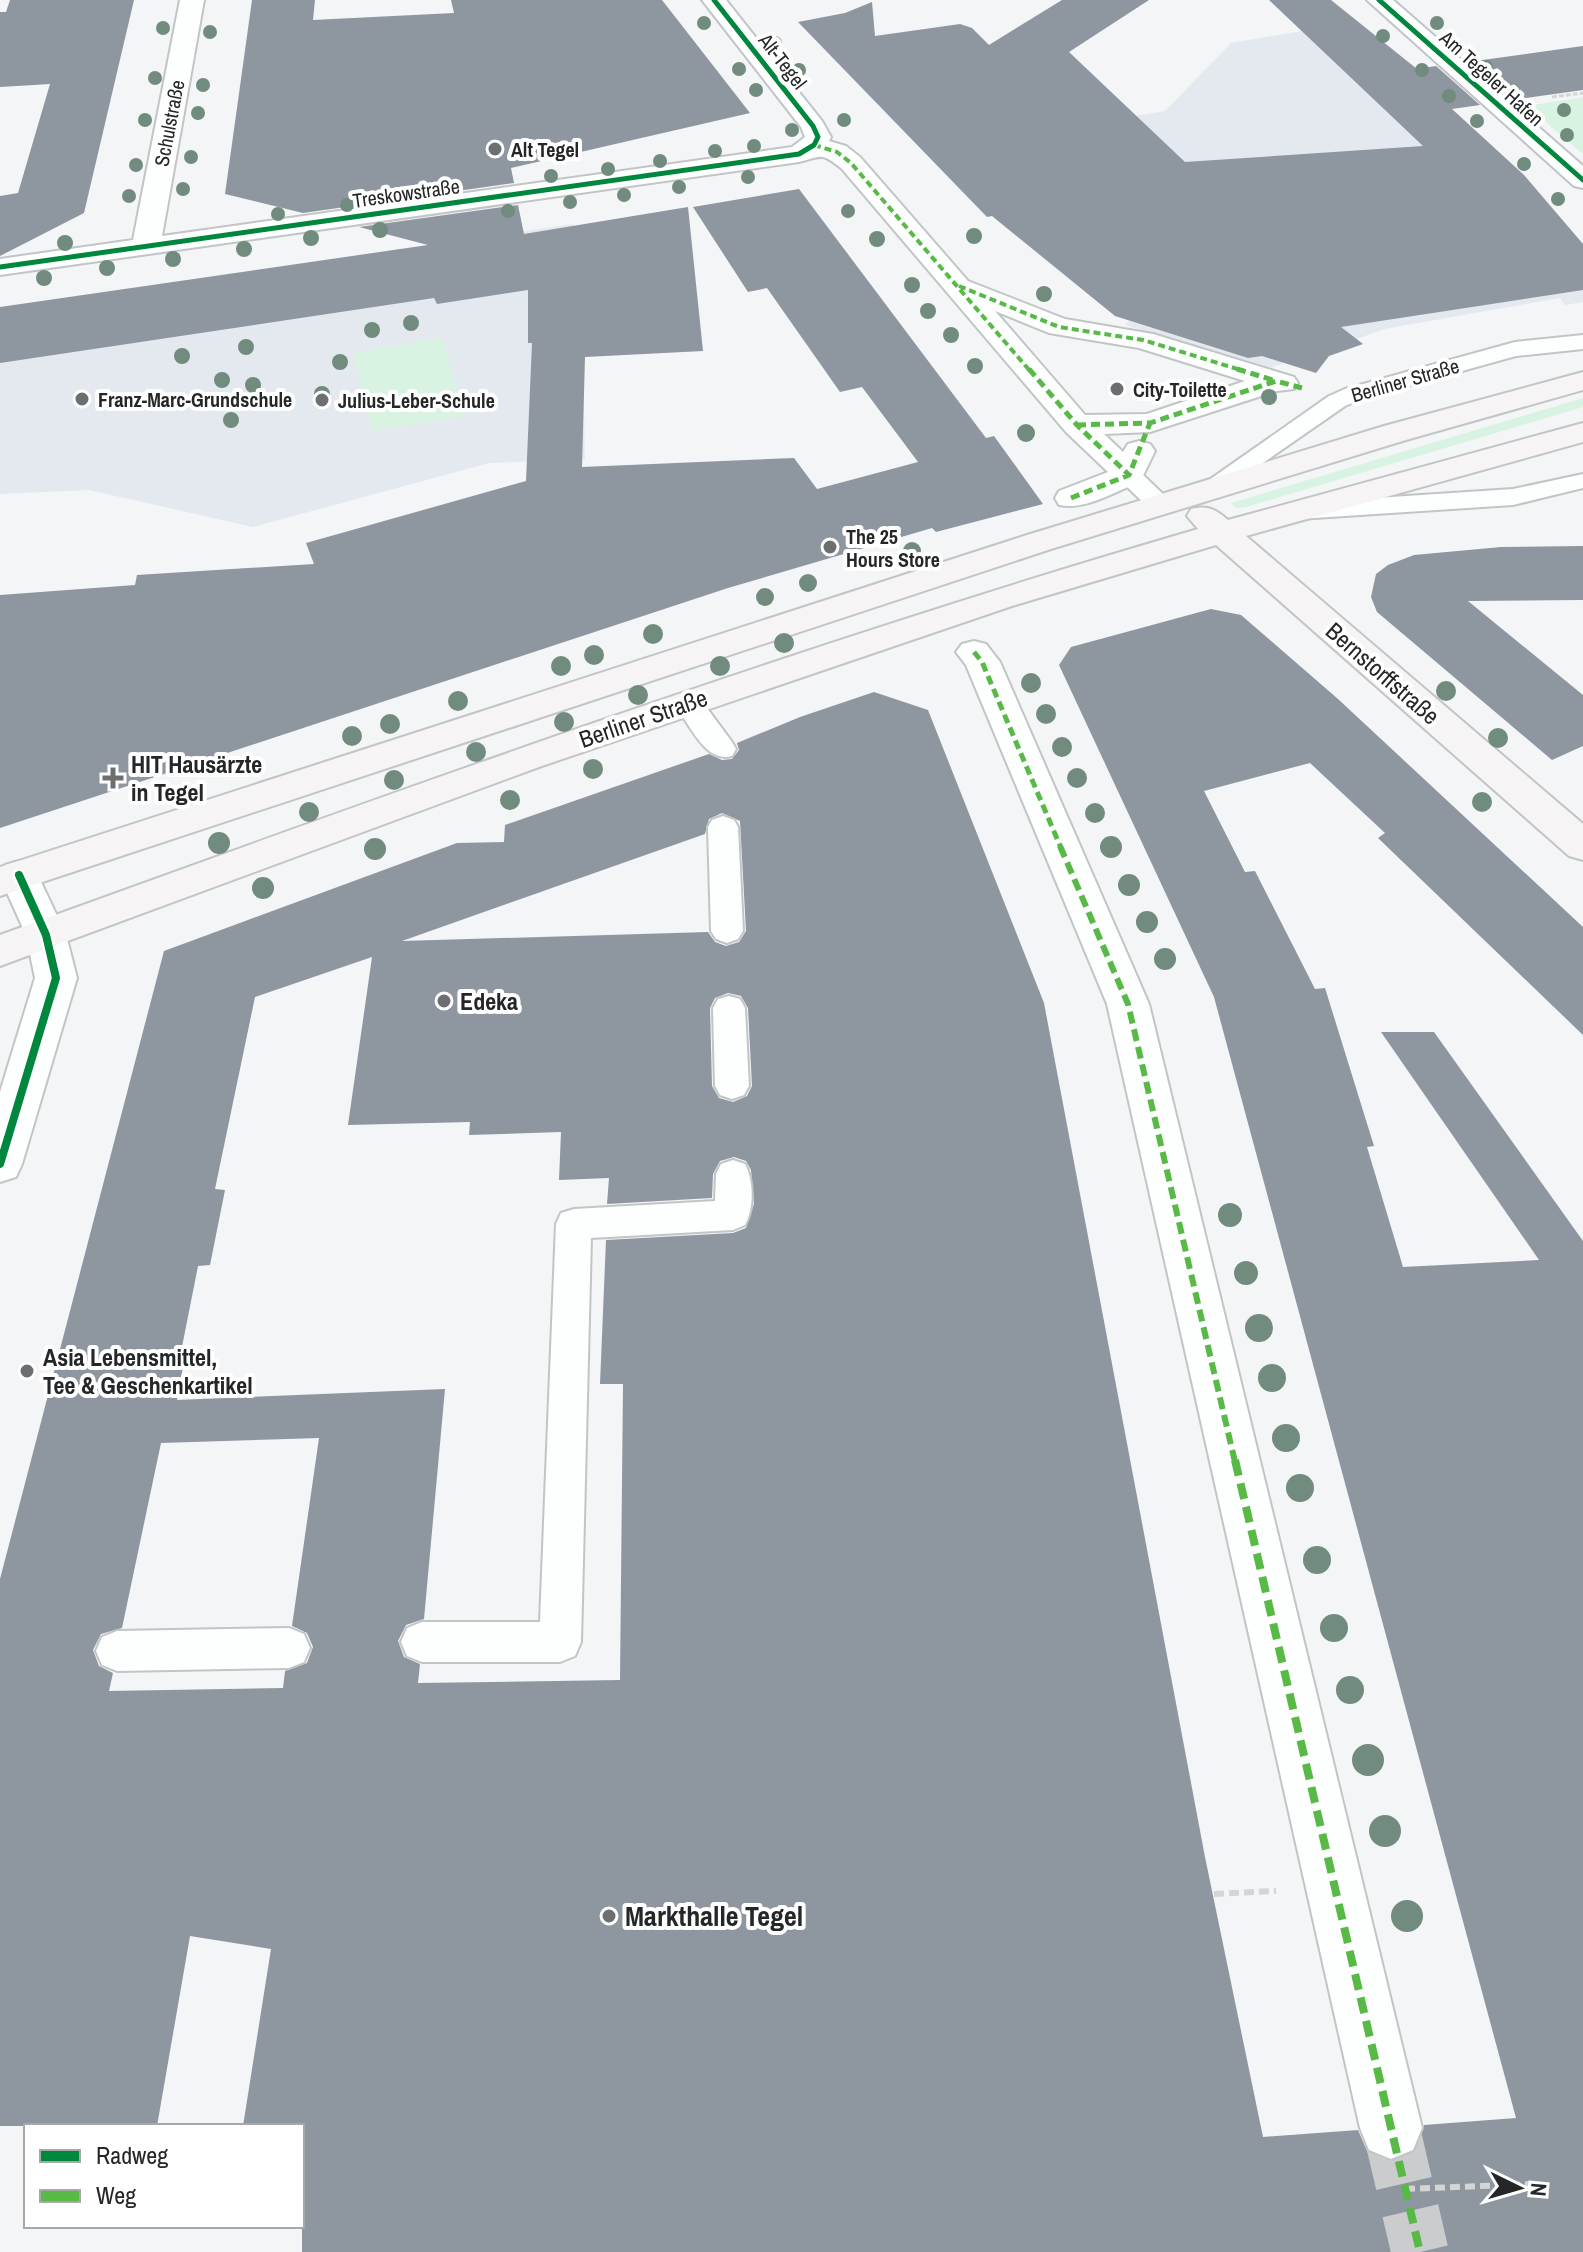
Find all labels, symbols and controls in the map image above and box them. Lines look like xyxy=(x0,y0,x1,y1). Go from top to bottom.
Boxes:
street label: Am Tegeler Hafen xyxy=(1434,23,1550,132)
street label: Alt-Tegel xyxy=(752,27,813,94)
street label: Schulstraße xyxy=(147,77,191,169)
place label: Alt Tegel xyxy=(511,136,579,163)
marker: Alt Tegel xyxy=(486,140,504,158)
street label: Treskowstraße xyxy=(351,172,461,214)
street label: Berliner Straße xyxy=(1348,352,1462,408)
place label: City-Toilette xyxy=(1133,376,1227,403)
marker: City-Toilette xyxy=(1108,380,1126,398)
place label: Franz-Marc-Grundschule xyxy=(98,386,292,413)
place label: Julius-Leber-Schule xyxy=(338,387,495,414)
marker: Franz-Marc-Grundschule xyxy=(73,390,91,408)
marker: Julius-Leber-Schule xyxy=(313,391,331,409)
place label: The 25 Hours Store xyxy=(846,523,940,573)
marker: The 25 Hours Store xyxy=(821,538,839,556)
street label: Bernstorffstraße xyxy=(1319,615,1447,731)
street label: Berliner Straße xyxy=(575,681,711,755)
place label: HIT Hausärzte in Tegel xyxy=(131,748,262,808)
marker: HIT Hausärzte in Tegel xyxy=(102,767,124,789)
place label: Edeka xyxy=(460,985,518,1017)
marker: Edeka xyxy=(435,992,453,1010)
place label: Asia Lebensmittel, Tee & Geschenkartikel xyxy=(43,1341,253,1401)
marker: Asia Lebensmittel, Tee & Geschenkartikel xyxy=(18,1362,36,1380)
place label: Markthalle Tegel xyxy=(625,1897,803,1935)
marker: Markthalle Tegel xyxy=(600,1907,618,1925)
legend xyxy=(24,2124,304,2228)
text: Radweg xyxy=(96,2139,168,2171)
north arrow xyxy=(1479,2148,1559,2228)
text: Weg xyxy=(96,2179,136,2211)
text: N xyxy=(1523,2182,1554,2198)

